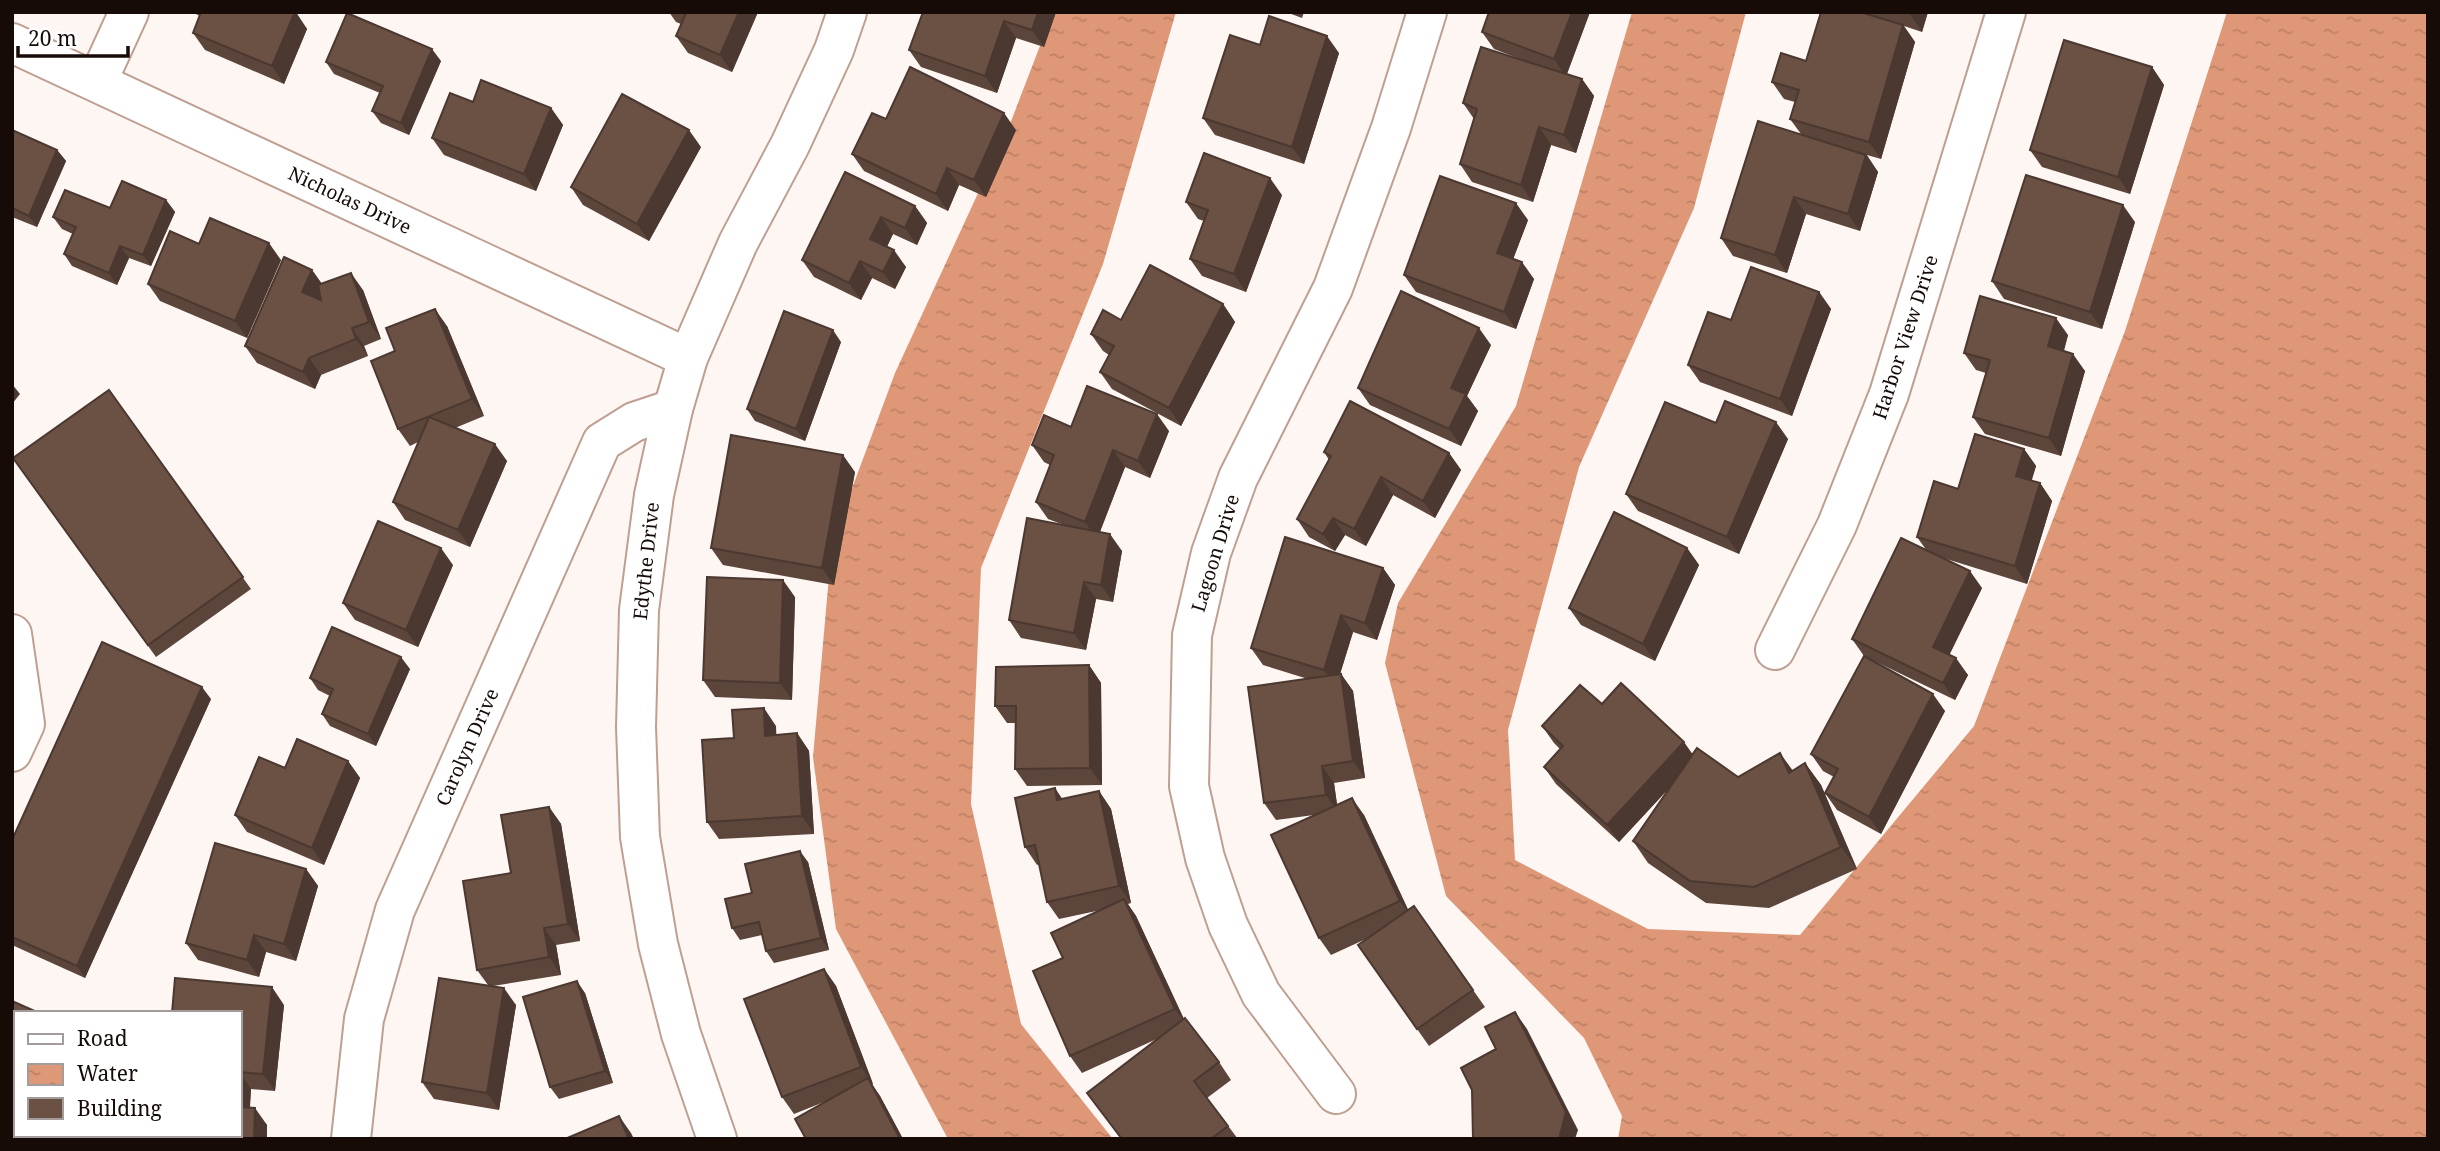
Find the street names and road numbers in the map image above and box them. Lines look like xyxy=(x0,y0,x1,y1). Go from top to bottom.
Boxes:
street label: Nicholas Drive xyxy=(284,160,416,240)
street label: Harbor View Drive xyxy=(1866,251,1944,423)
street label: Lagoon Drive xyxy=(1185,491,1245,615)
street label: Edythe Drive xyxy=(627,501,665,621)
street label: Carolyn Drive xyxy=(429,684,505,810)

